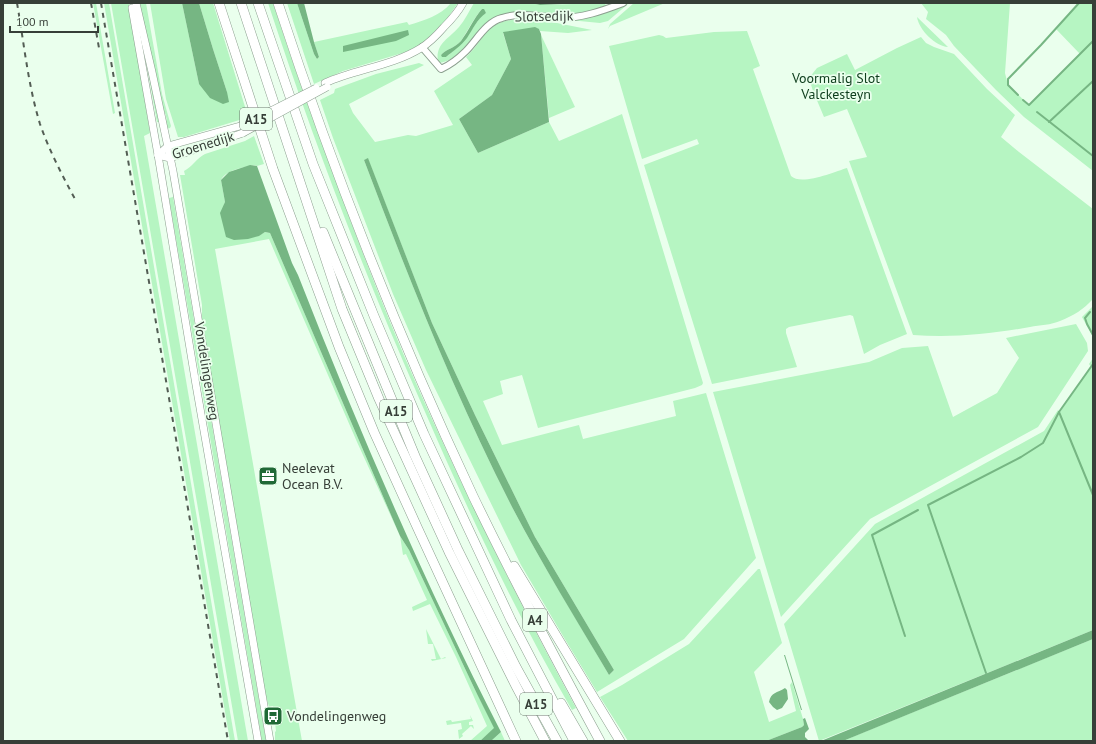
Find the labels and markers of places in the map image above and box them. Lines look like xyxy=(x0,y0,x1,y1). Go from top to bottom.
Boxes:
place label: Neelevat Ocean B.V. xyxy=(282,459,343,493)
office icon: Neelevat Ocean B.V. xyxy=(257,465,279,487)
bus stop icon: Vondelingenweg xyxy=(262,705,284,727)
place label: Vondelingenweg xyxy=(286,707,386,725)

